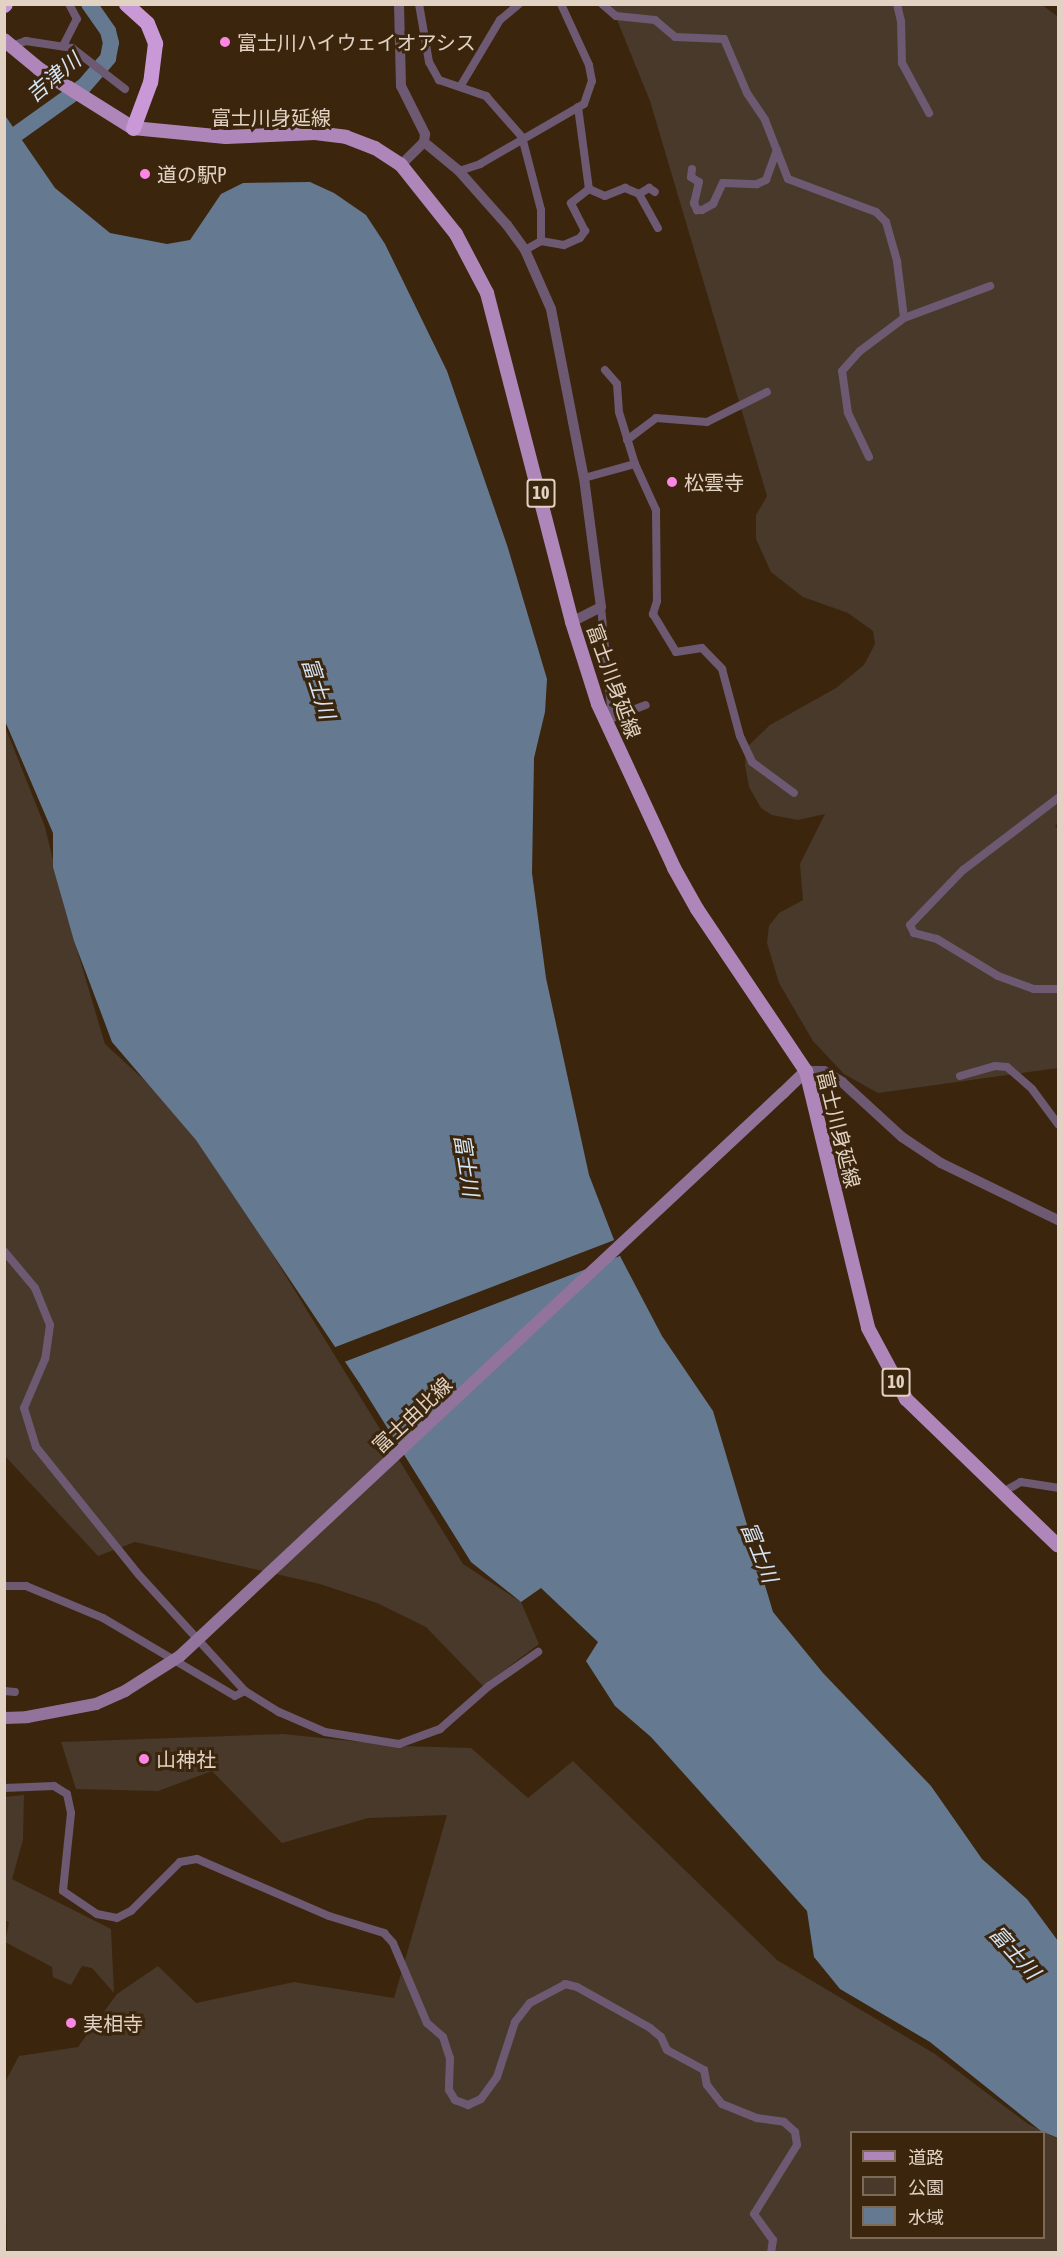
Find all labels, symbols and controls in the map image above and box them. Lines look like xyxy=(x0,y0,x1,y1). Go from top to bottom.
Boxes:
place label: 富士川ハイウェイオアシス xyxy=(237,30,477,54)
marker: 富士川ハイウェイオアシス xyxy=(218,35,232,49)
water label: 吉津川 xyxy=(21,47,85,107)
street label: 富士川身延線 xyxy=(211,105,331,129)
place label: 道の駅P xyxy=(157,162,227,186)
marker: 道の駅P xyxy=(138,167,152,181)
place label: 松雲寺 xyxy=(684,470,744,494)
marker: 松雲寺 xyxy=(665,475,679,489)
road number: 10 xyxy=(526,478,556,508)
street label: 富士川身延線 xyxy=(582,621,646,741)
water label: 富士川 xyxy=(297,654,341,722)
street label: 富士川身延線 xyxy=(813,1068,865,1190)
water label: 富士川 xyxy=(450,1132,484,1198)
road number: 10 xyxy=(881,1367,911,1397)
street label: 富士由比線 xyxy=(367,1372,457,1458)
water label: 富士川 xyxy=(737,1518,783,1586)
place label: 山神社 xyxy=(156,1747,216,1771)
marker: 山神社 xyxy=(137,1752,151,1766)
water label: 富士川 xyxy=(985,1920,1045,1984)
place label: 実相寺 xyxy=(83,2011,143,2035)
marker: 実相寺 xyxy=(64,2016,78,2030)
legend xyxy=(850,2131,1045,2239)
text: 道路 xyxy=(908,2147,944,2168)
text: 公園 xyxy=(908,2177,944,2198)
text: 水域 xyxy=(908,2207,944,2228)

